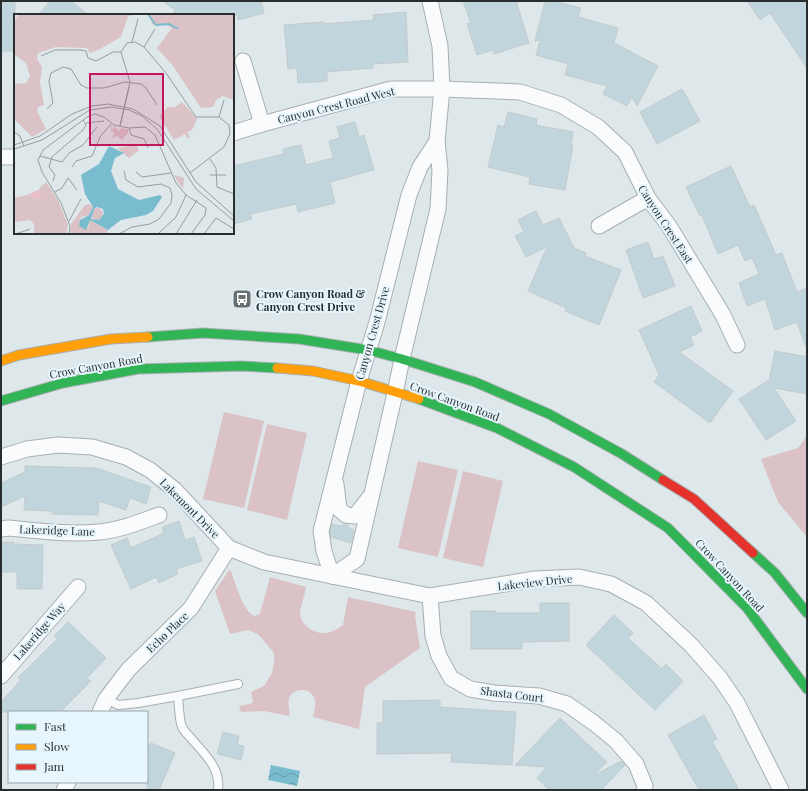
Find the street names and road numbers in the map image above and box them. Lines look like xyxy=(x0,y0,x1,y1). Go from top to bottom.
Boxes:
street label: Canyon Crest Road West xyxy=(276,83,396,127)
street label: Canyon Crest East xyxy=(635,182,697,266)
street label: Canyon Crest Drive xyxy=(352,284,393,381)
street label: Crow Canyon Road xyxy=(48,350,144,382)
street label: Crow Canyon Road xyxy=(408,378,503,424)
street label: Lakemont Drive xyxy=(157,475,224,542)
street label: Lakeridge Lane xyxy=(19,521,96,539)
street label: Crow Canyon Road xyxy=(692,535,768,615)
street label: Lakeview Drive xyxy=(497,571,574,593)
street label: Lakeridge Way xyxy=(10,599,68,663)
street label: Echo Place xyxy=(143,608,192,656)
street label: Shasta Court xyxy=(480,683,545,705)

